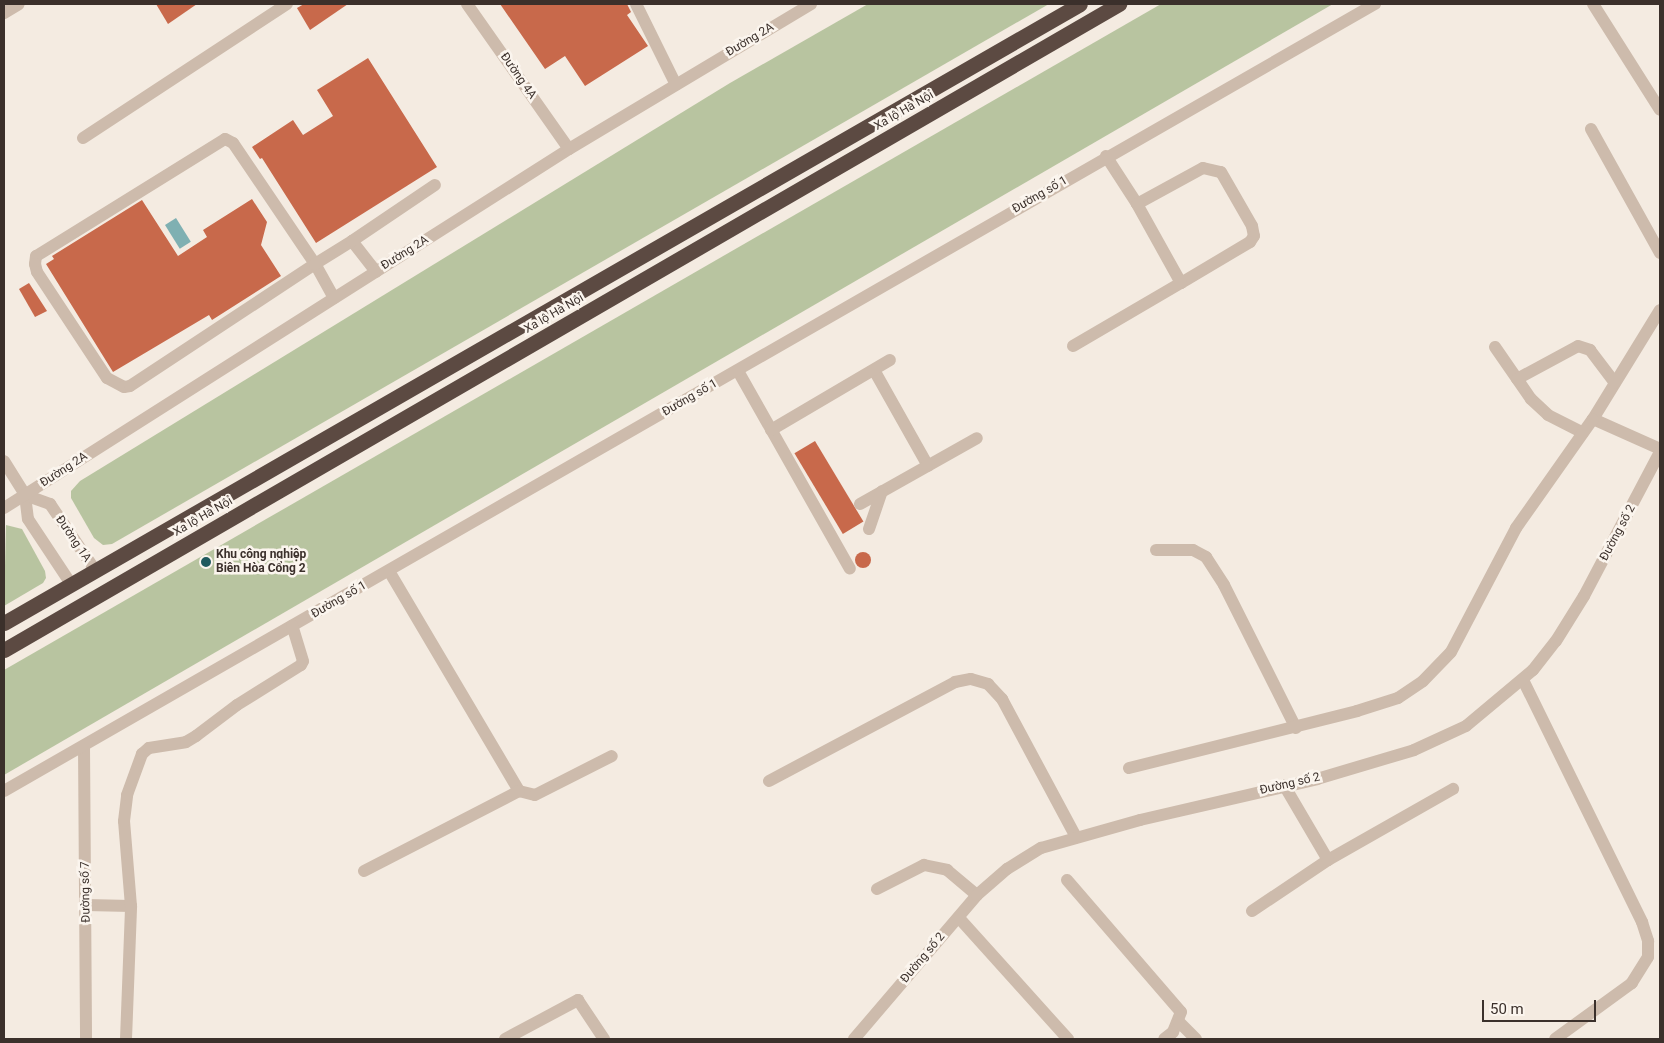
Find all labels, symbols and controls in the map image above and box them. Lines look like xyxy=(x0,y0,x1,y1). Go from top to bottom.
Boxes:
street label: Đường 2A xyxy=(723,20,777,60)
street label: Đường 4A xyxy=(497,50,539,102)
street label: Xa lộ Hà Nội xyxy=(872,88,936,134)
street label: Đường số 1 xyxy=(1010,173,1070,217)
street label: Đường 2A xyxy=(379,233,431,273)
street label: Xa lộ Hà Nội xyxy=(522,291,586,337)
street label: Đường số 1 xyxy=(660,376,720,420)
street label: Đường 2A xyxy=(38,449,90,491)
street label: Xa lộ Hà Nội xyxy=(171,494,235,540)
street label: Đường số 2 xyxy=(1597,502,1639,564)
street label: Đường 1A xyxy=(52,513,94,565)
place label: Khu công nghiệp Biên Hòa Cổng 2 xyxy=(216,548,306,576)
marker: Khu công nghiệp Biên Hòa Cổng 2 xyxy=(200,556,212,568)
street label: Đường số 1 xyxy=(309,578,369,622)
street label: Đường số 2 xyxy=(1258,770,1322,798)
street label: Đường số 7 xyxy=(78,861,94,923)
street label: Đường số 2 xyxy=(898,930,948,986)
scale bar xyxy=(1484,990,1598,1022)
text: 50 m xyxy=(1490,1000,1524,1018)

